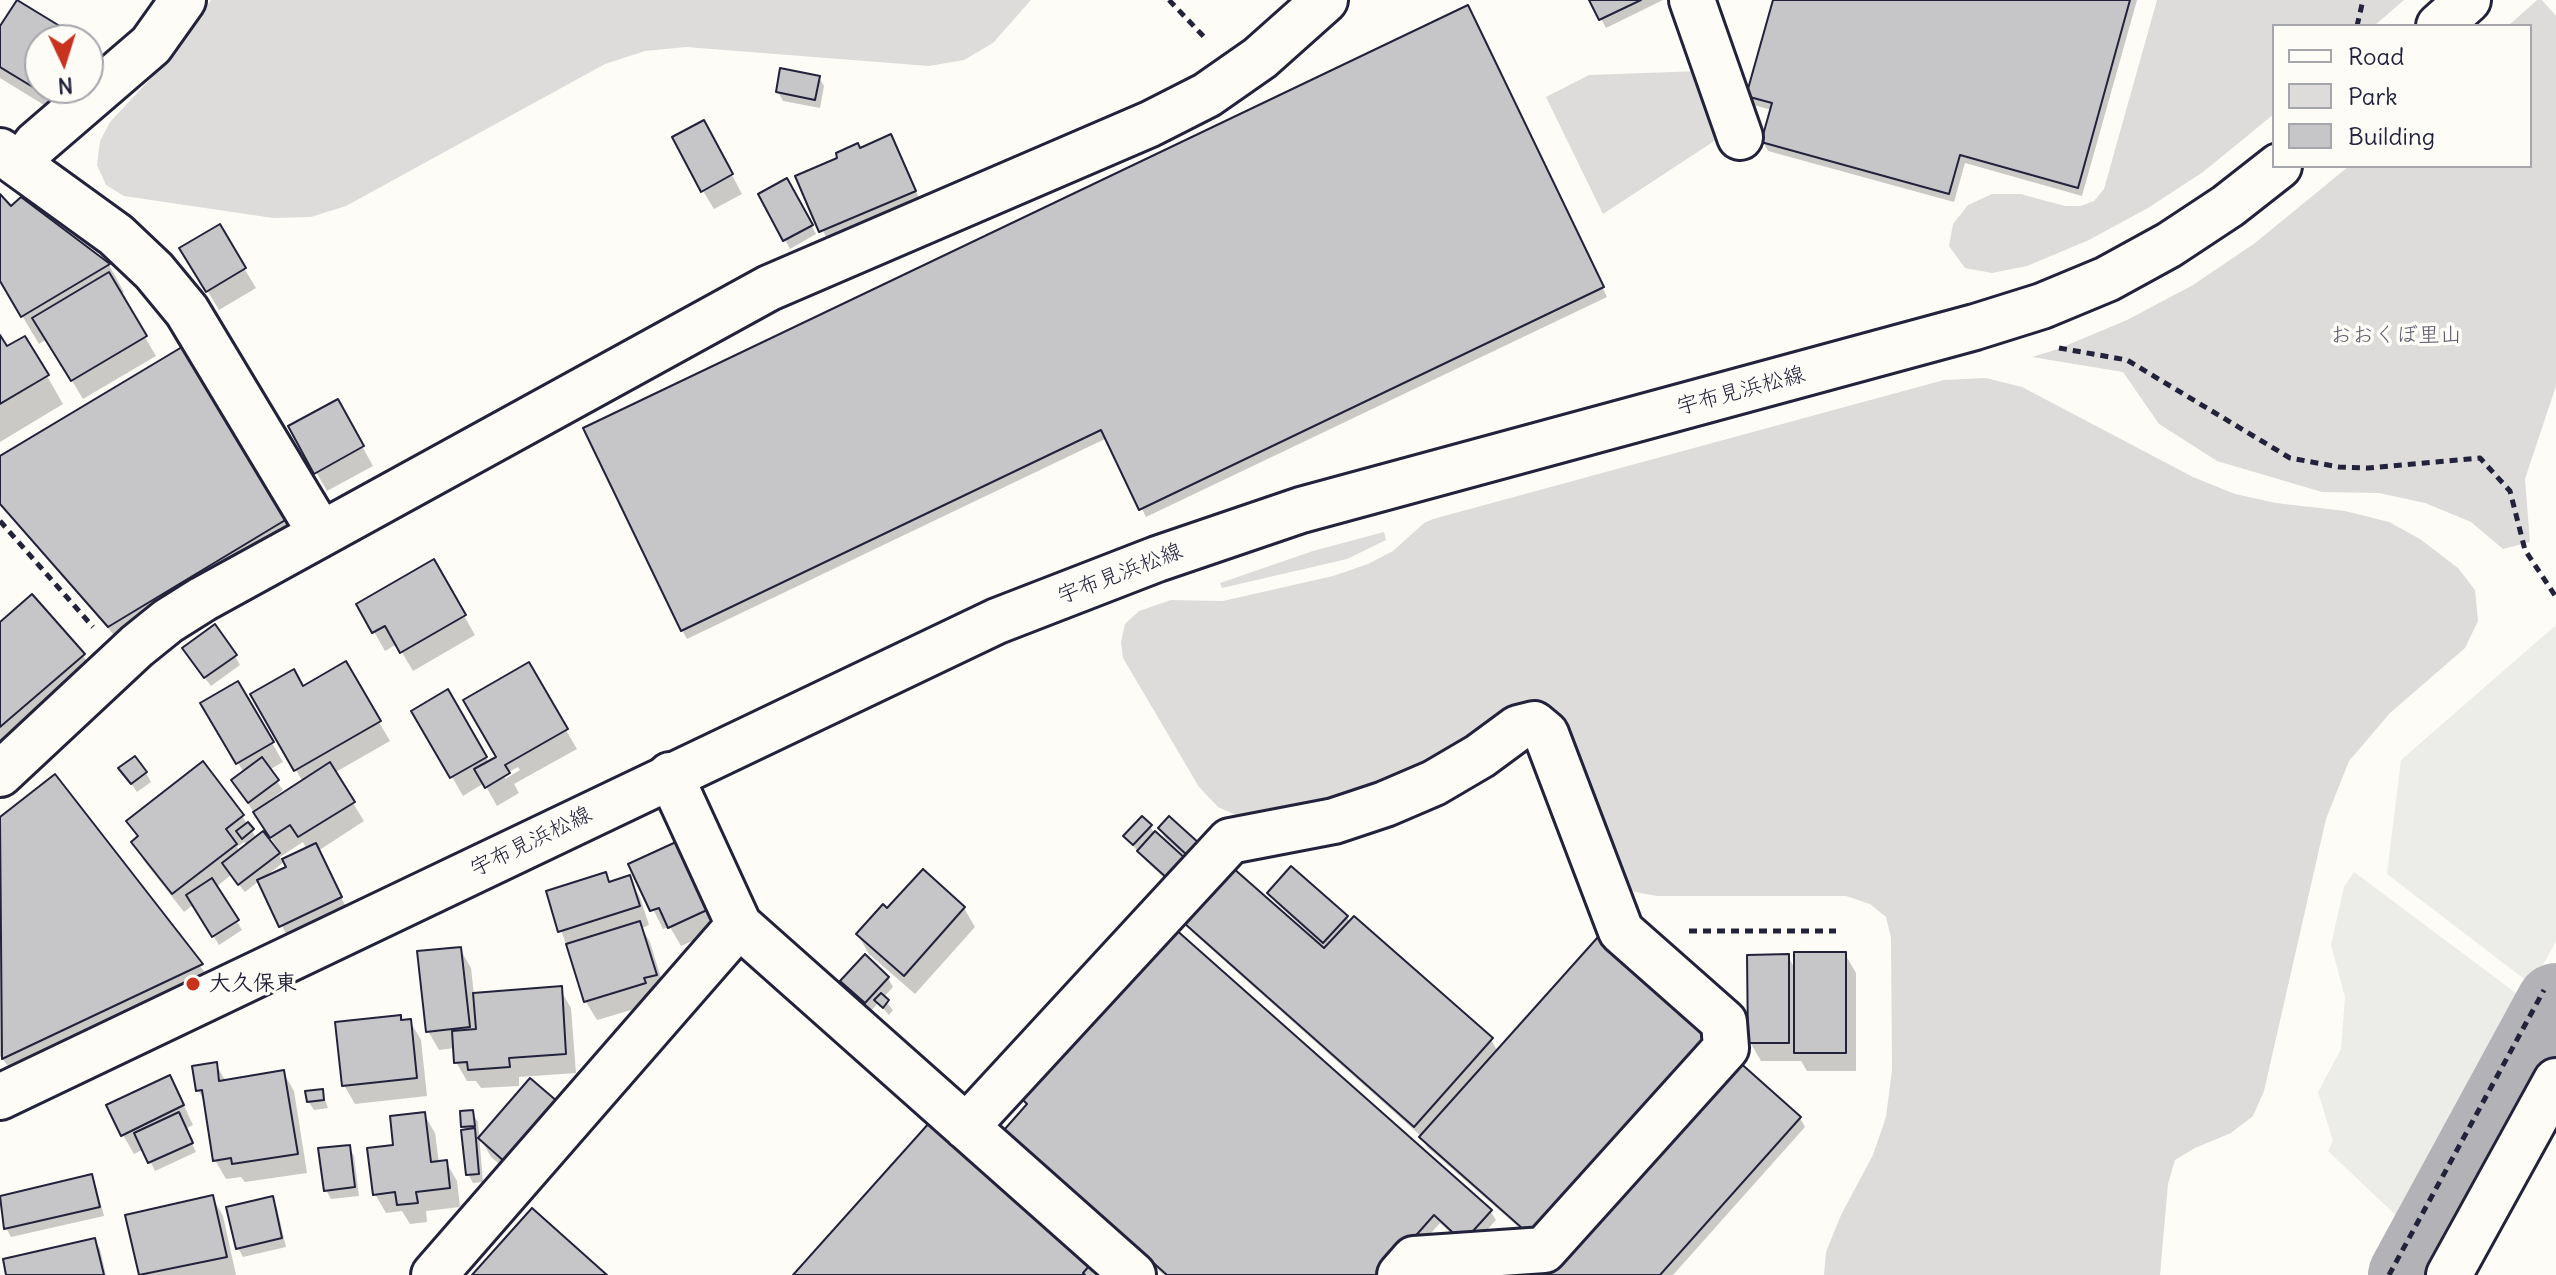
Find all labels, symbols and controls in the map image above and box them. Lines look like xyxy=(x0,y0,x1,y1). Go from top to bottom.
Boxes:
north arrow xyxy=(24,24,104,104)
legend xyxy=(2272,24,2532,168)
text: Road xyxy=(2348,41,2404,71)
text: N xyxy=(57,71,74,100)
text: Park xyxy=(2348,81,2398,111)
text: Building xyxy=(2348,121,2435,151)
park label: おおくぼ里山 xyxy=(2330,323,2462,349)
street label: 宇布見浜松線 xyxy=(1674,361,1808,421)
street label: 宇布見浜松線 xyxy=(1054,538,1186,610)
street label: 宇布見浜松線 xyxy=(466,801,596,883)
place label: 大久保東 xyxy=(209,971,297,997)
marker: 大久保東 xyxy=(184,975,202,993)

